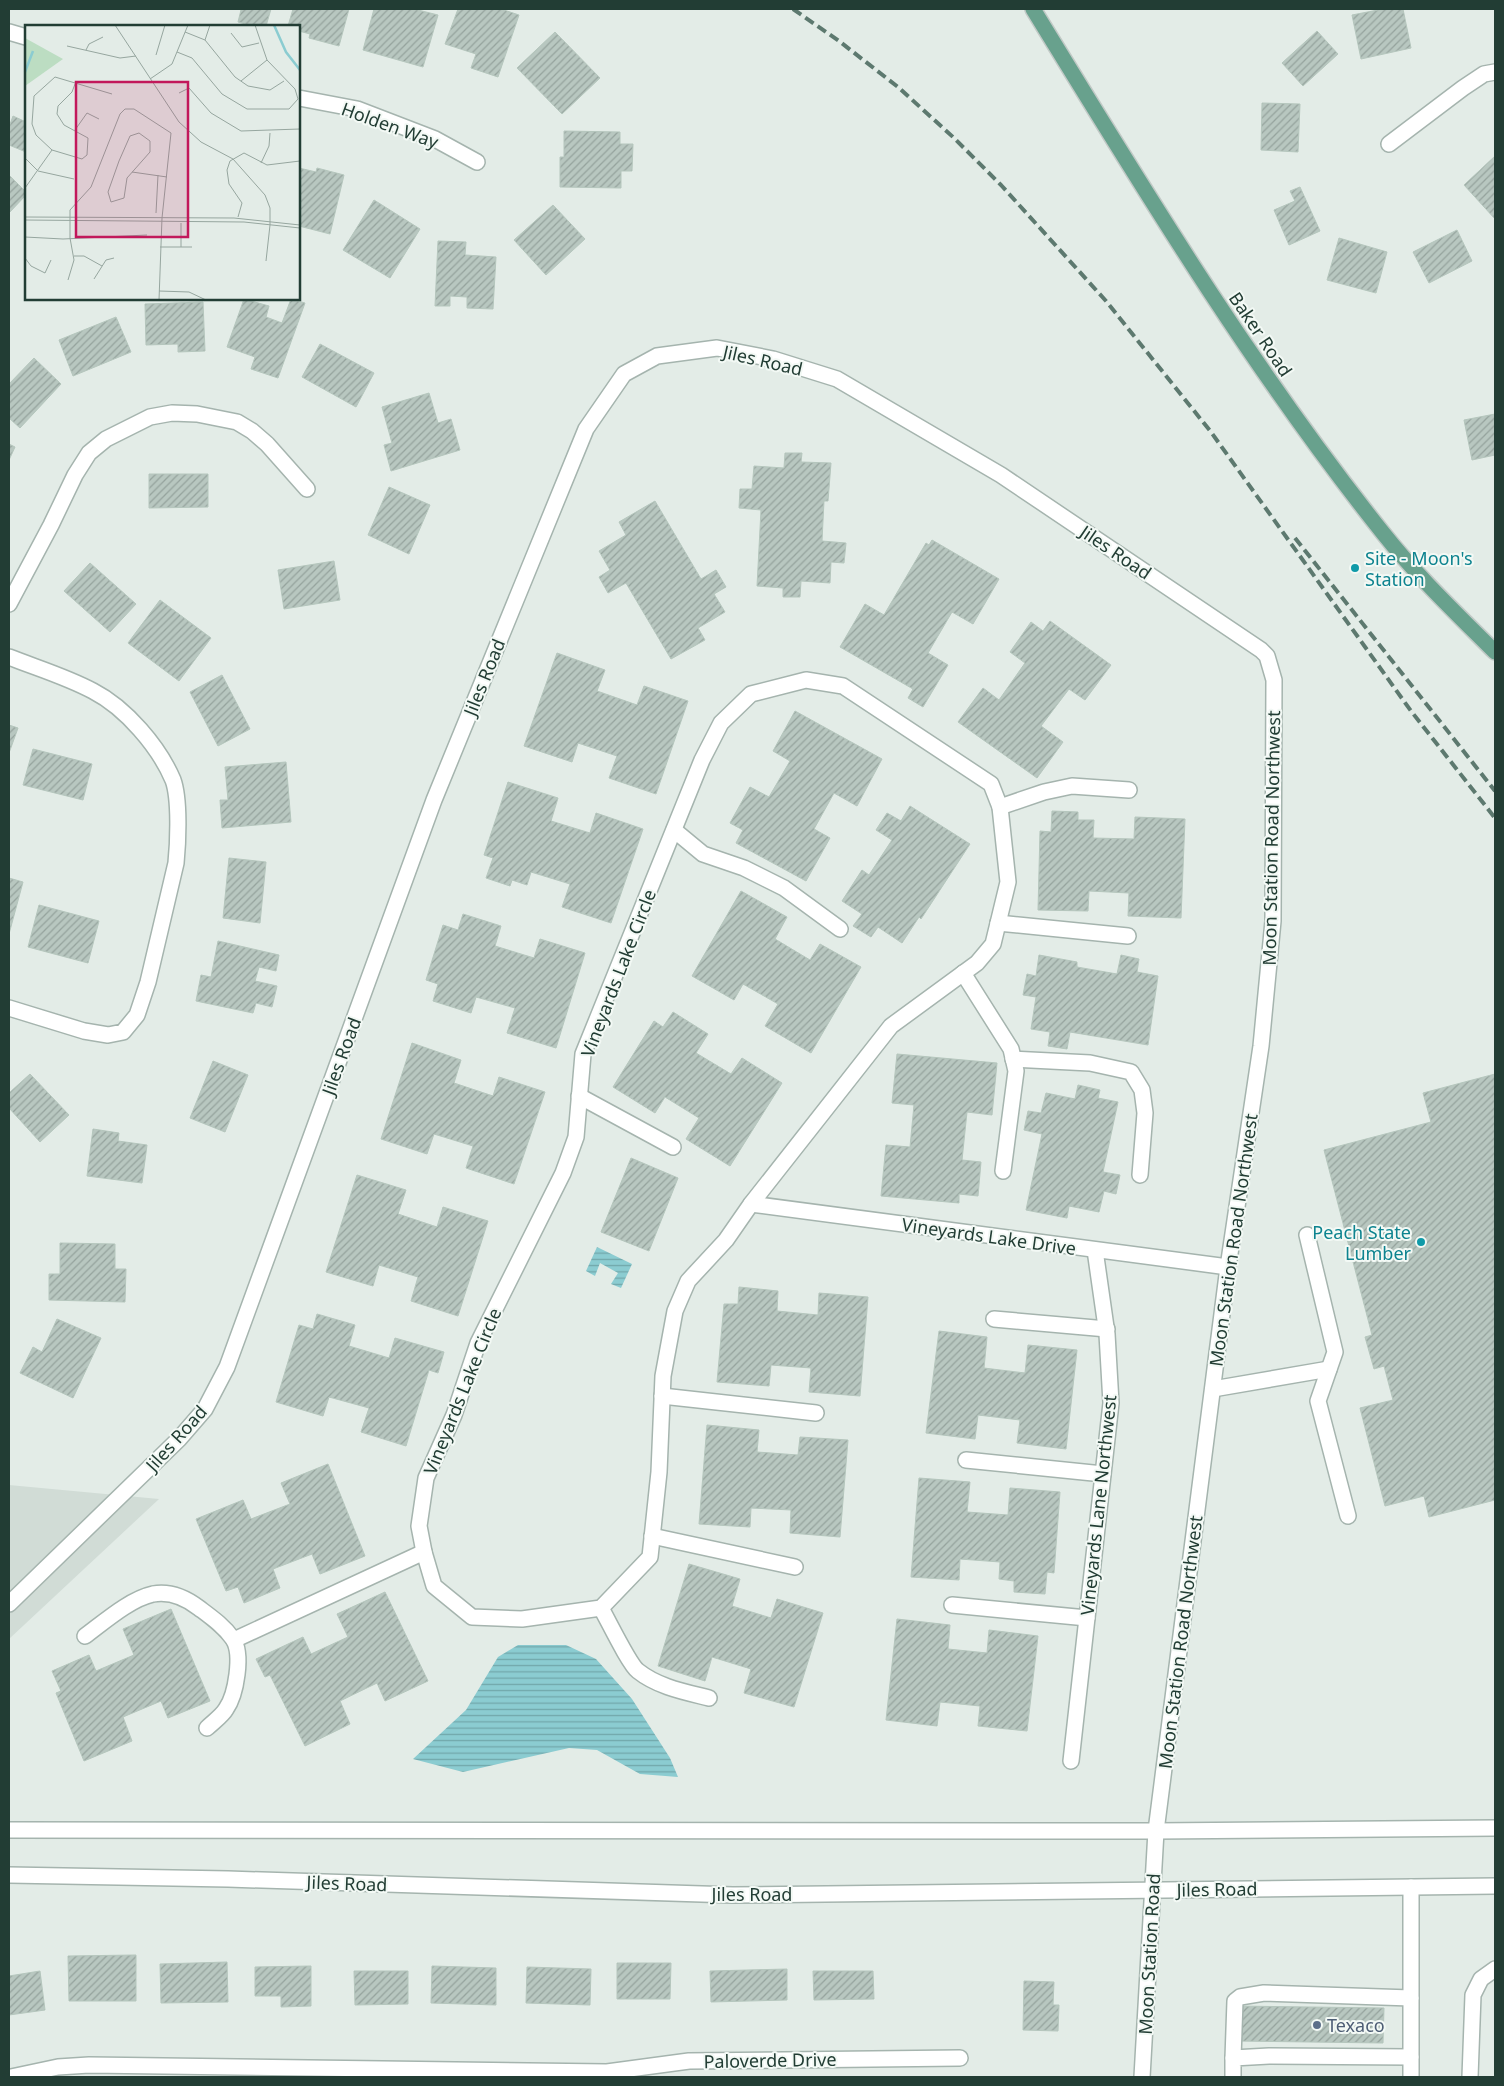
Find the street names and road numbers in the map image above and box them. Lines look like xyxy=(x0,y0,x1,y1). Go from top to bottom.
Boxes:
street label: Holden Way xyxy=(338,96,443,154)
street label: Baker Road xyxy=(1224,287,1298,381)
street label: Jiles Road xyxy=(719,339,805,381)
street label: Jiles Road xyxy=(1074,518,1156,585)
street label: Jiles Road xyxy=(457,635,510,721)
street label: Moon Station Road Northwest xyxy=(1257,710,1285,966)
street label: Vineyards Lake Circle xyxy=(575,886,661,1060)
street label: Jiles Road xyxy=(315,1014,366,1100)
street label: Moon Station Road Northwest xyxy=(1203,1111,1263,1368)
street label: Vineyards Lake Drive xyxy=(900,1212,1078,1260)
street label: Vineyards Lake Circle xyxy=(418,1304,506,1478)
street label: Vineyards Lane Northwest xyxy=(1074,1393,1122,1616)
street label: Jiles Road xyxy=(139,1400,212,1478)
street label: Moon Station Road Northwest xyxy=(1153,1513,1208,1770)
street label: Jiles Road xyxy=(304,1870,388,1896)
street label: Moon Station Road xyxy=(1133,1873,1165,2035)
street label: Jiles Road xyxy=(1174,1876,1258,1902)
street label: Jiles Road xyxy=(710,1882,792,1906)
street label: Paloverde Drive xyxy=(703,2047,837,2073)

